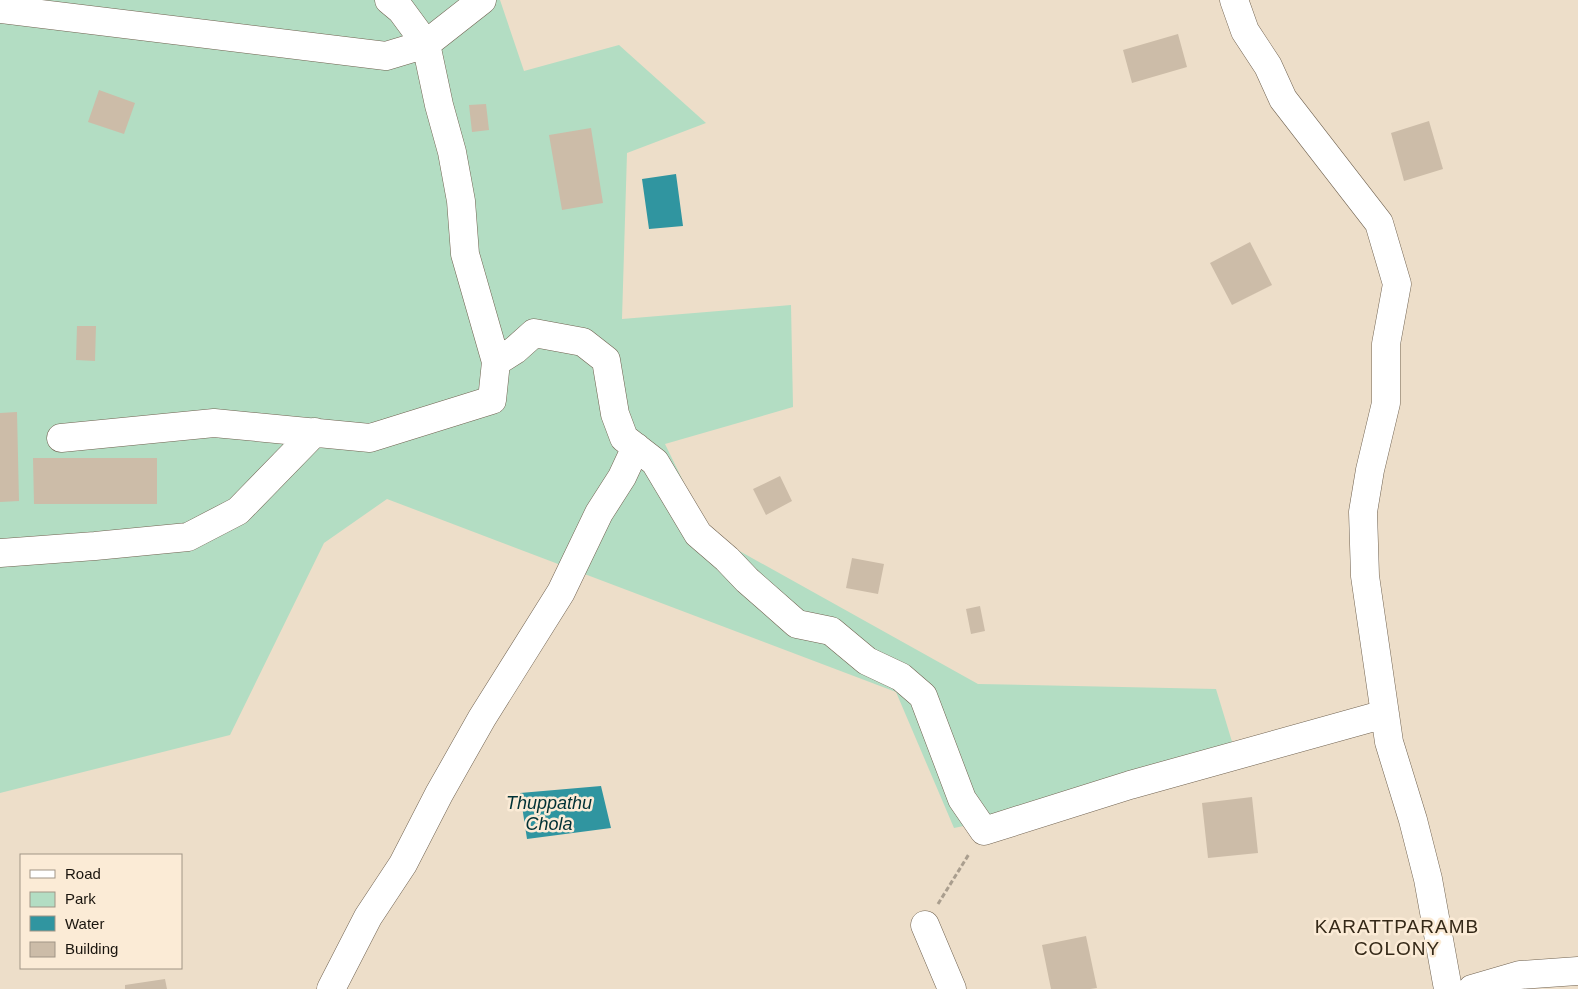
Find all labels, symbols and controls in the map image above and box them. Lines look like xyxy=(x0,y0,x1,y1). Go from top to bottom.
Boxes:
water label: Thuppathu Chola xyxy=(506,793,592,834)
legend xyxy=(20,854,182,969)
text: Road xyxy=(65,865,101,882)
text: Park xyxy=(65,890,96,907)
text: Water xyxy=(65,915,104,932)
district label: KARATTPARAMB COLONY xyxy=(1315,916,1479,959)
text: Building xyxy=(65,940,118,957)

